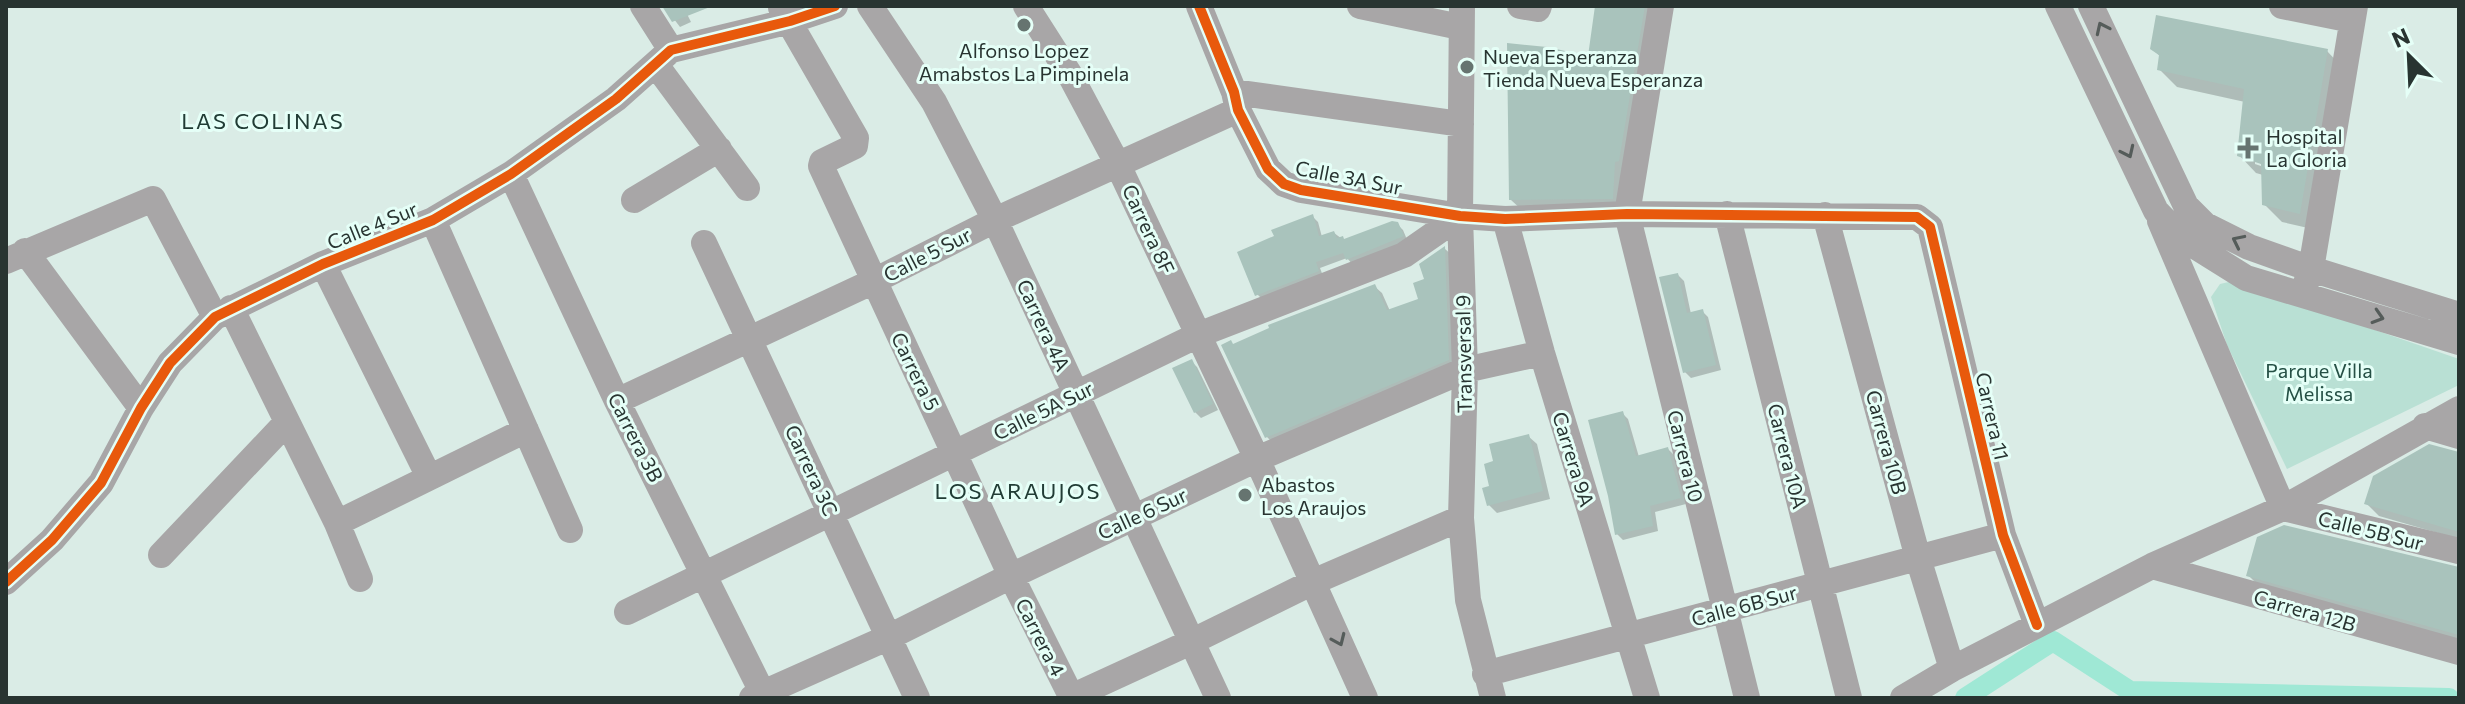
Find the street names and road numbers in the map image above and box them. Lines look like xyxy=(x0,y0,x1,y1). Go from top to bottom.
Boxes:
street label: Calle 3A Sur xyxy=(1294,155,1404,199)
street label: Carrera 8F xyxy=(1118,180,1180,278)
street label: Calle 4 Sur xyxy=(323,196,421,254)
street label: Calle 5 Sur xyxy=(879,222,975,286)
street label: Carrera 4A xyxy=(1012,275,1076,375)
street label: Transversal 9 xyxy=(1450,295,1476,413)
street label: Carrera 5 xyxy=(887,328,945,414)
street label: Carrera 11 xyxy=(1971,370,2015,462)
street label: Calle 5A Sur xyxy=(989,375,1097,445)
street label: Carrera 10B xyxy=(1862,387,1912,497)
street label: Carrera 3B xyxy=(603,388,669,486)
street label: Carrera 10A xyxy=(1763,401,1813,511)
street label: Carrera 10 xyxy=(1663,407,1709,505)
street label: Carrera 9A xyxy=(1548,409,1600,510)
street label: Carrera 3C xyxy=(781,421,843,519)
street label: Calle 6 Sur xyxy=(1094,482,1190,544)
street label: Calle 5B Sur xyxy=(2316,505,2426,555)
street label: Calle 6B Sur xyxy=(1689,579,1799,631)
street label: Carrera 12B xyxy=(2251,584,2359,636)
street label: Carrera 4 xyxy=(1011,594,1071,680)

